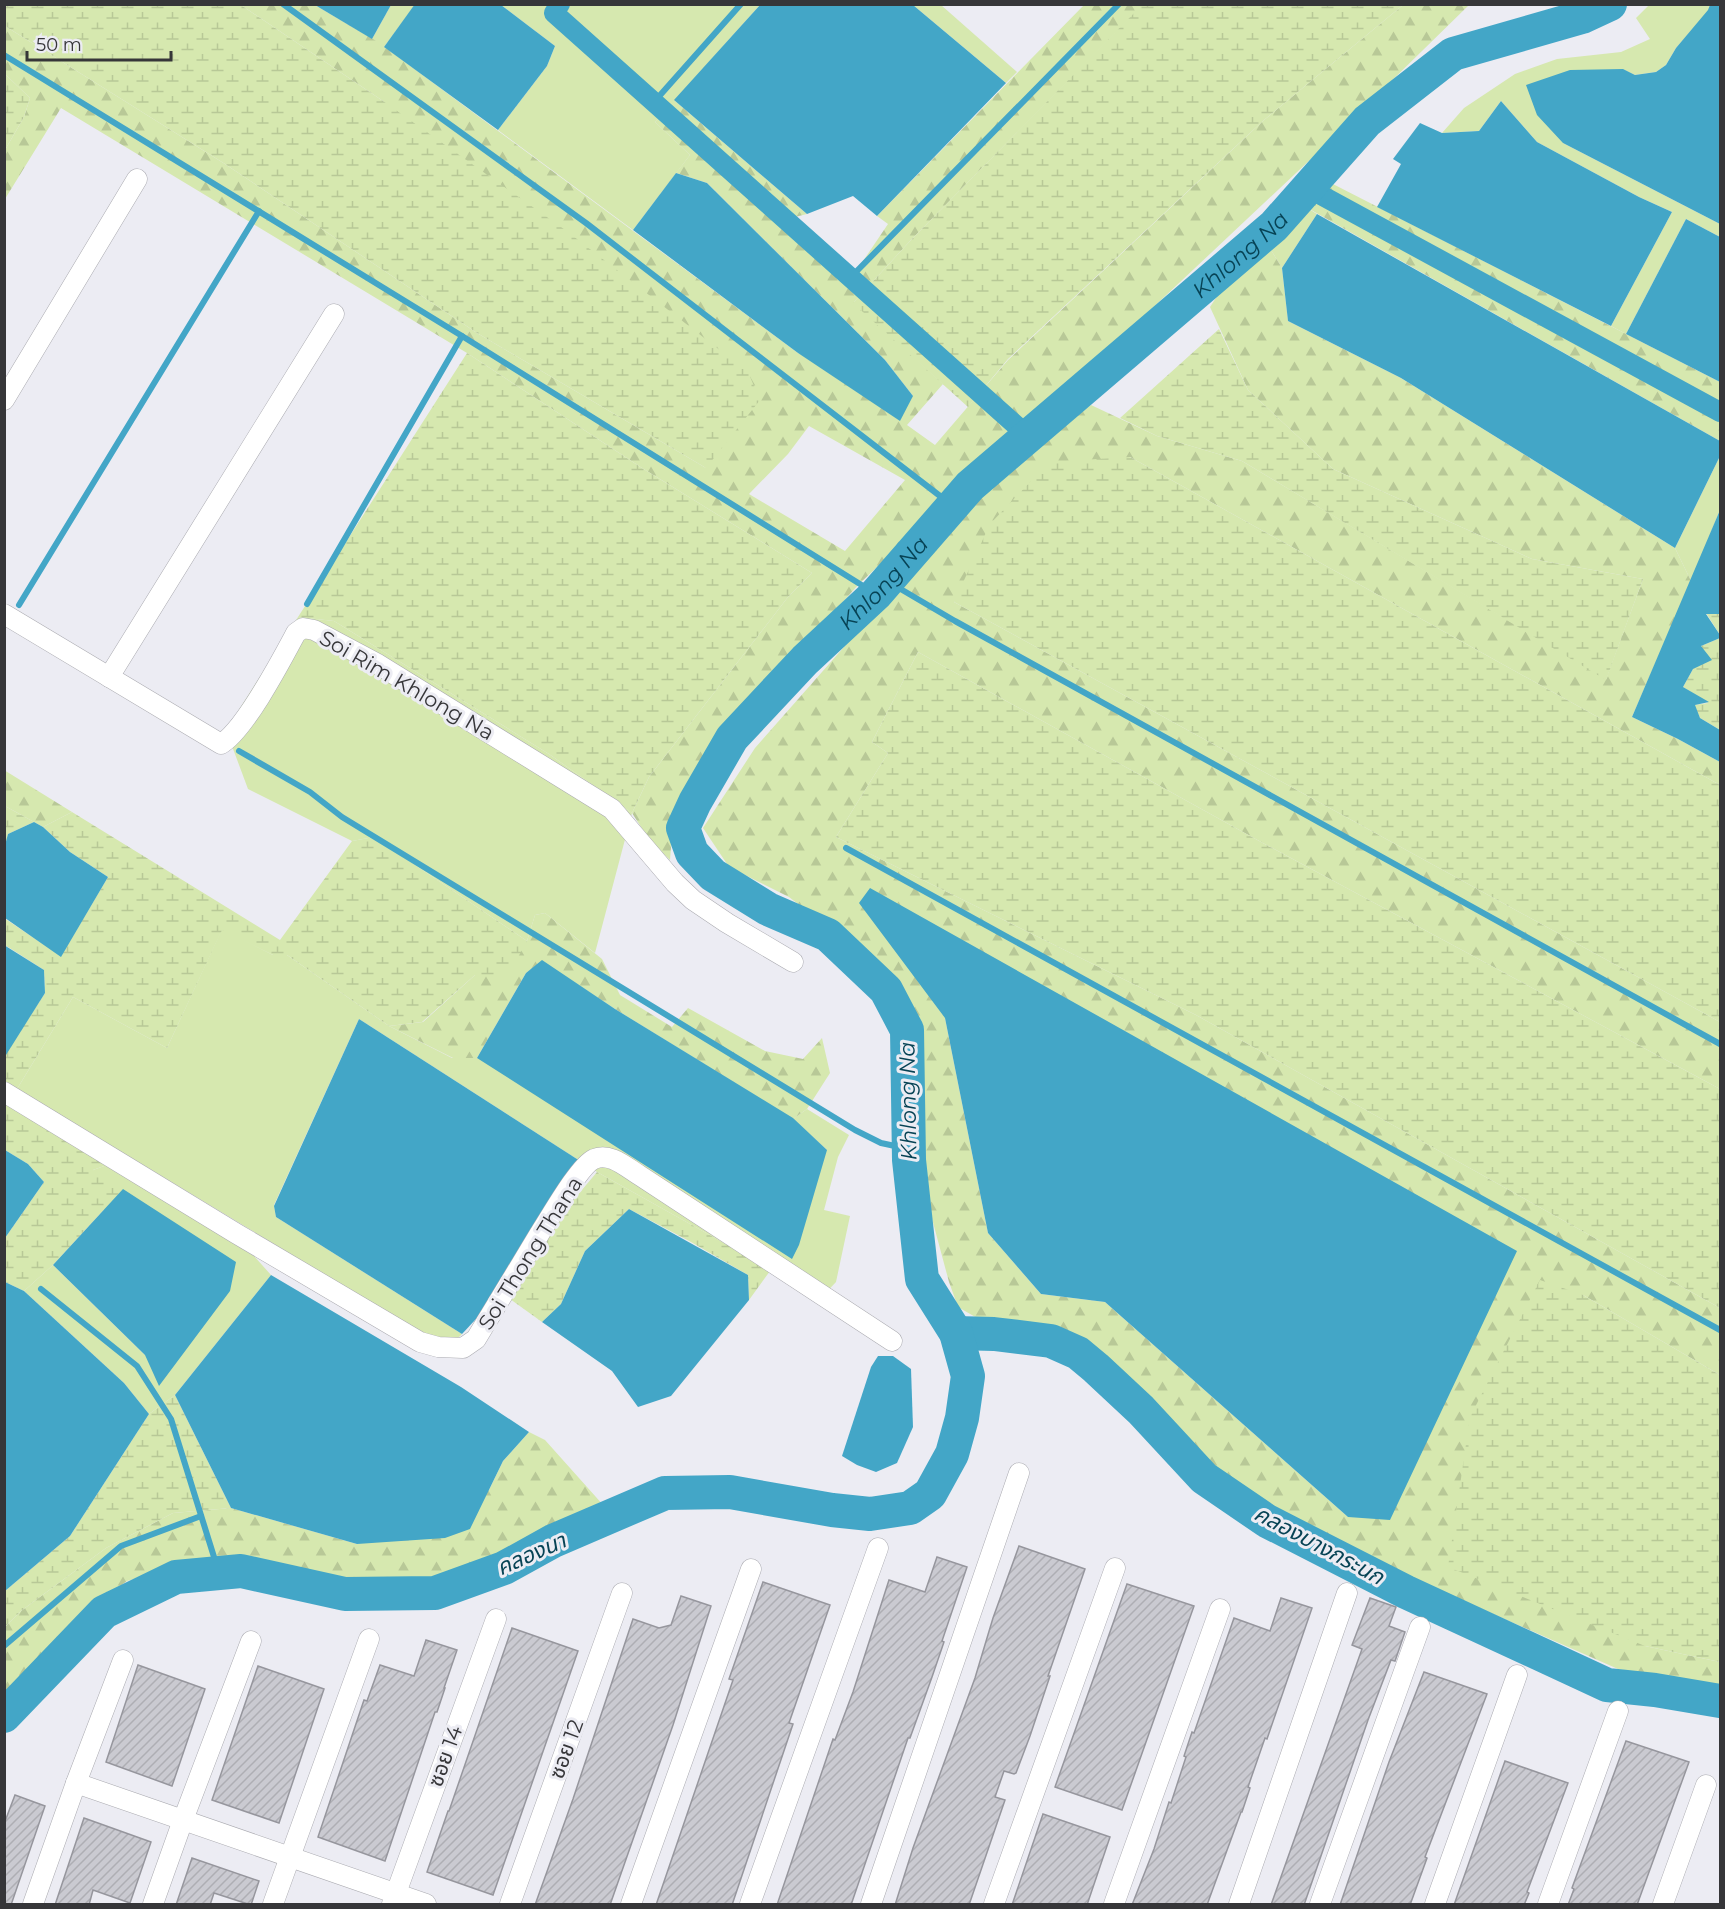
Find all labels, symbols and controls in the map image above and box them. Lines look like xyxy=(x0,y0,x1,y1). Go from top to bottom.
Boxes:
scale bar xyxy=(27,24,171,62)
text: 50 m xyxy=(36,34,82,56)
water label: Khlong Na xyxy=(1186,206,1294,304)
water label: Khlong Na xyxy=(833,531,934,636)
street label: Soi Rim Khlong Na xyxy=(315,625,499,745)
water label: Khlong Na xyxy=(893,1041,923,1161)
street label: Soi Thong Thana xyxy=(473,1172,587,1334)
water label: คลองบางกระนก xyxy=(1250,1500,1389,1591)
water label: คลองนา xyxy=(492,1526,571,1581)
street label: ซอย 12 xyxy=(544,1716,588,1782)
street label: ซอย 14 xyxy=(422,1722,468,1790)

